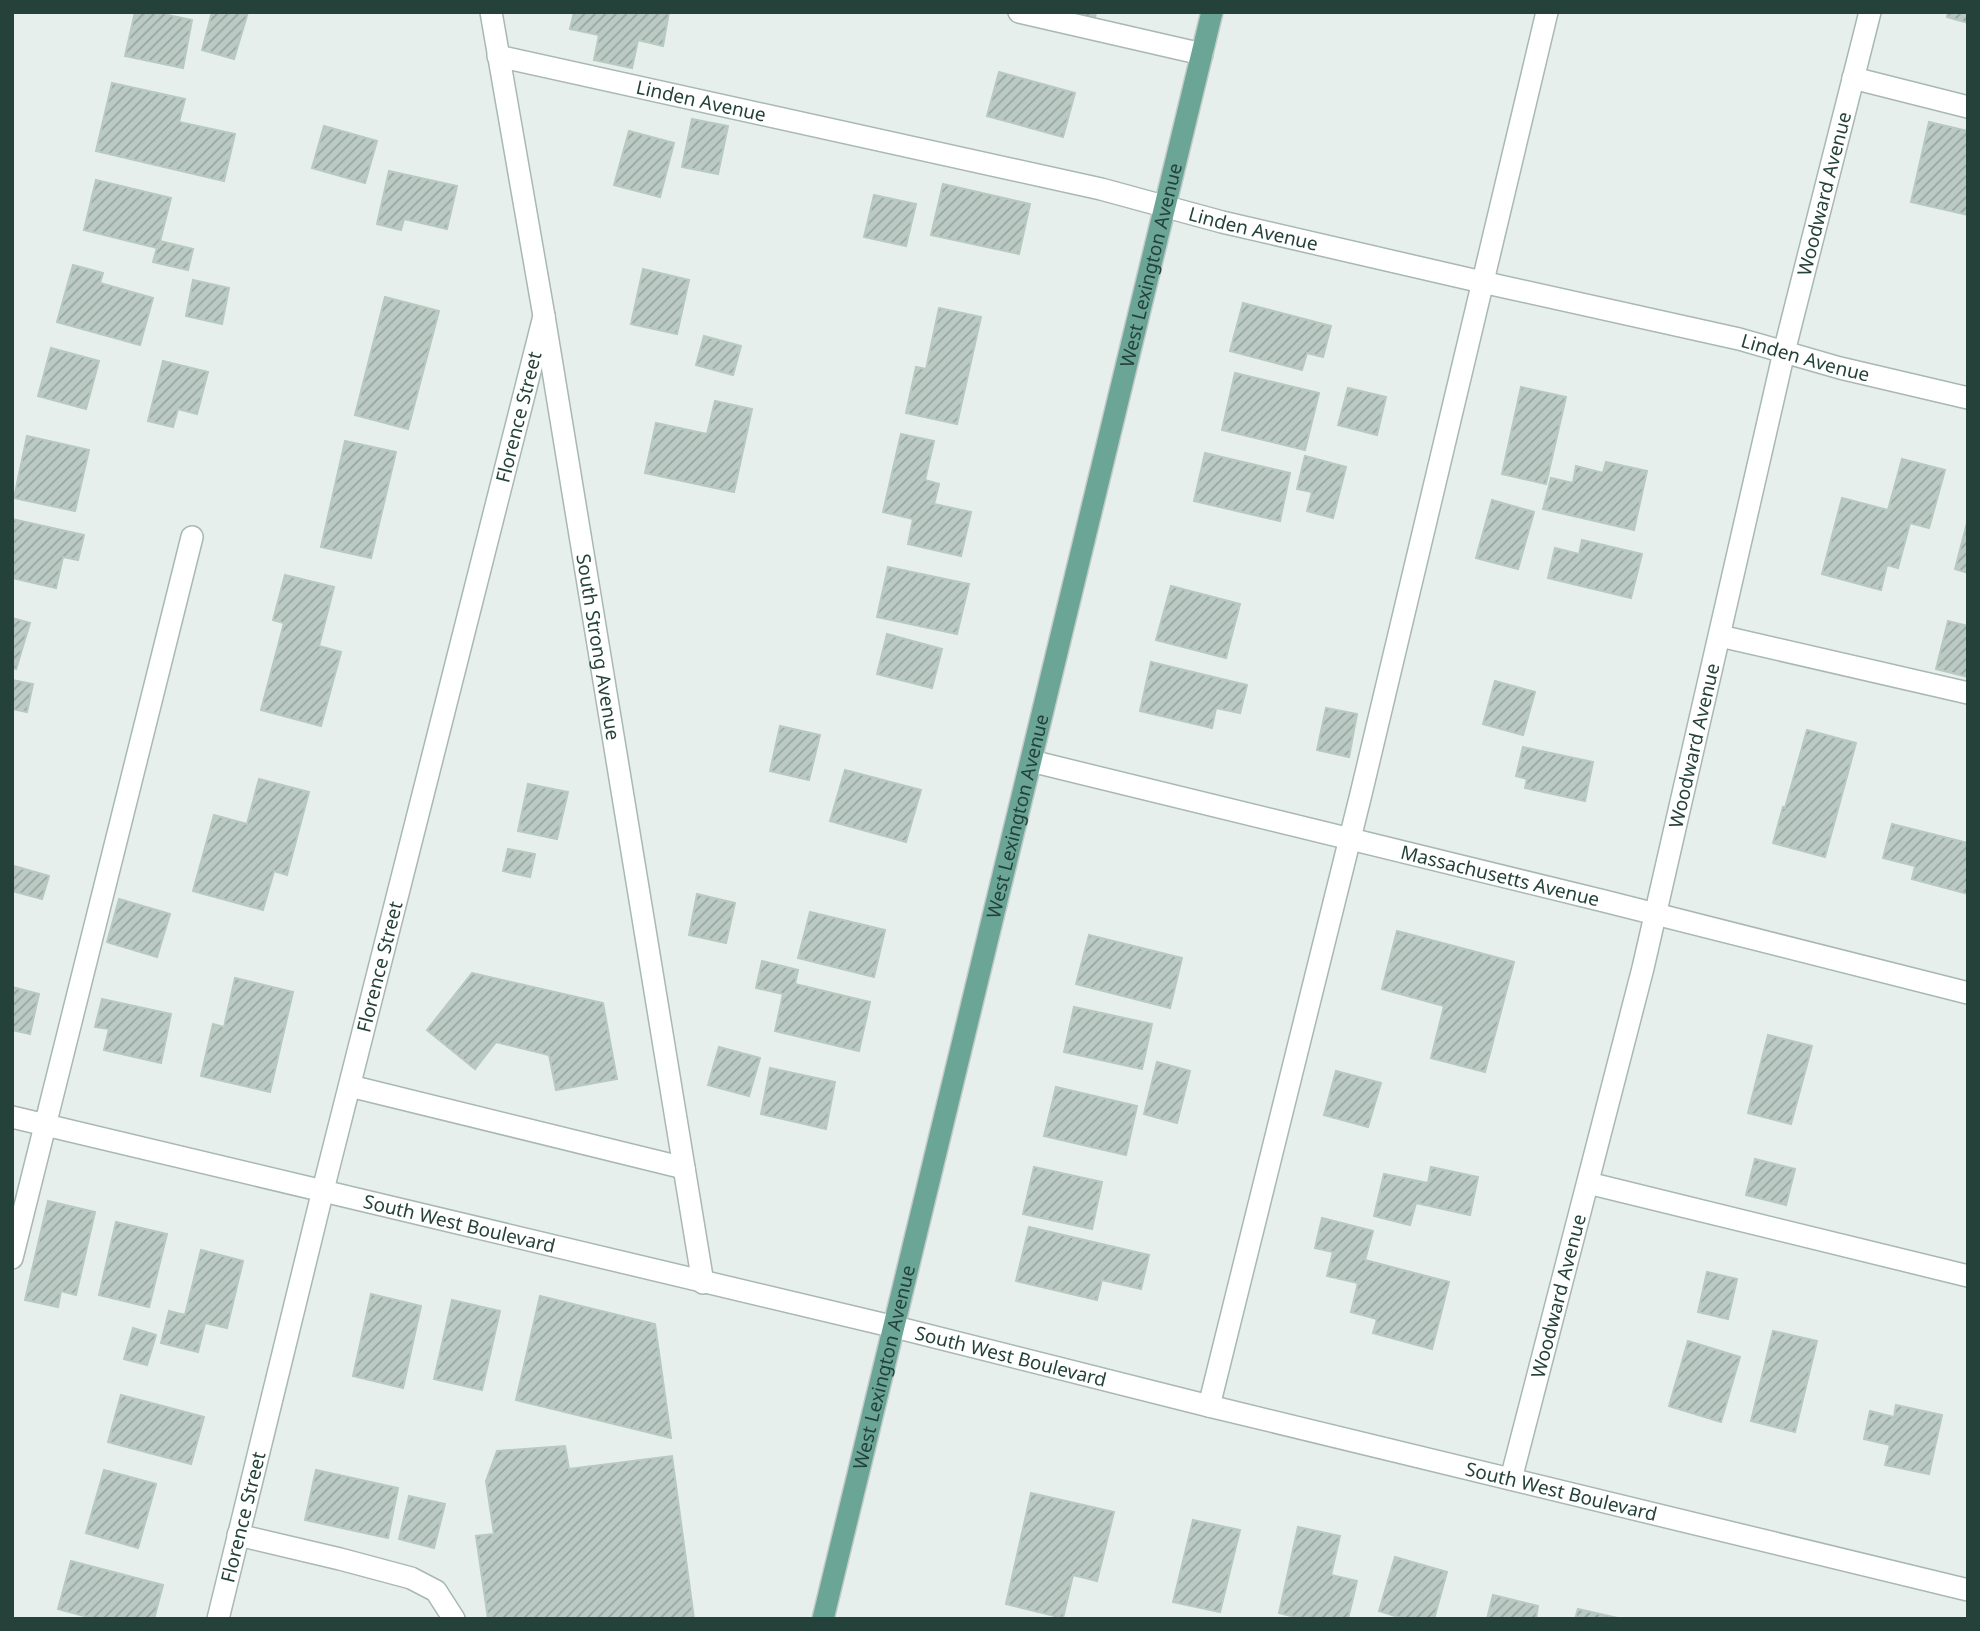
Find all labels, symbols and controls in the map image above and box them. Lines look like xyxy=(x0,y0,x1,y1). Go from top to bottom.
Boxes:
street label: Linden Avenue xyxy=(634,74,769,128)
street label: Woodward Avenue xyxy=(1791,109,1857,279)
street label: West Lexington Avenue xyxy=(1113,160,1188,370)
street label: Linden Avenue xyxy=(1186,200,1321,257)
street label: Linden Avenue xyxy=(1738,327,1872,388)
street label: Florence Street xyxy=(489,349,548,485)
street label: South Strong Avenue xyxy=(570,552,627,742)
street label: Woodward Avenue xyxy=(1662,661,1725,831)
street label: West Lexington Avenue xyxy=(980,711,1055,921)
street label: Massachusetts Avenue xyxy=(1398,839,1602,912)
street label: Florence Street xyxy=(350,898,409,1035)
street label: South West Boulevard xyxy=(361,1188,558,1259)
street label: Woodward Avenue xyxy=(1525,1211,1592,1381)
street label: West Lexington Avenue xyxy=(847,1262,921,1472)
street label: South West Boulevard xyxy=(912,1320,1109,1393)
street label: Florence Street xyxy=(214,1449,272,1585)
street label: South West Boulevard xyxy=(1463,1456,1660,1527)

